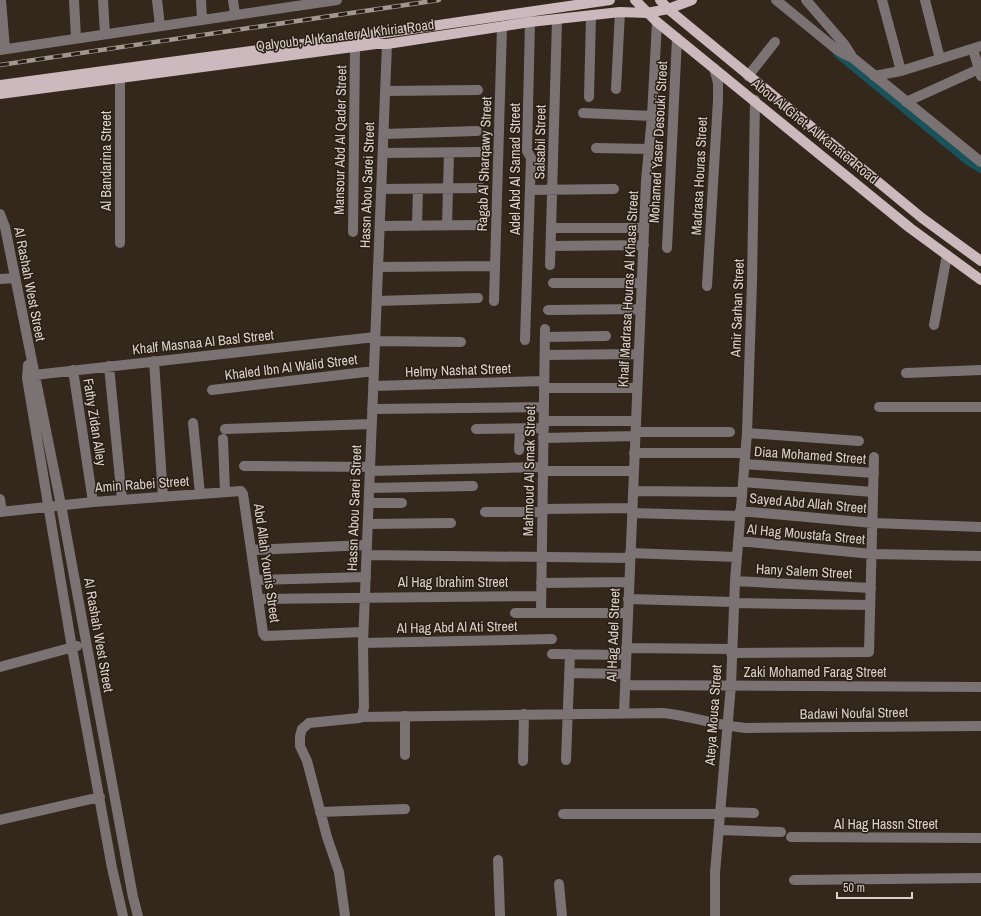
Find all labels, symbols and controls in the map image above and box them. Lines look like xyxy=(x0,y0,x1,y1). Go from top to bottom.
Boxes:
street label: Qalyoub, Al Kanater Al Khiria Road xyxy=(255,15,435,55)
street label: Mohamed Yaser Desouki Street xyxy=(645,60,671,224)
street label: Mansour Abd Al Qader Street xyxy=(330,65,350,215)
street label: Abou Al Ghet, Al Kanater Road xyxy=(747,74,882,188)
street label: Ragab Al Sharqawy Street xyxy=(473,96,495,232)
street label: Adel Abd Al Samad Street xyxy=(506,103,524,236)
street label: Salsabil Street xyxy=(530,105,550,179)
street label: Al Bandarina Street xyxy=(97,111,115,212)
street label: Madrasa Houras Street xyxy=(687,116,711,236)
street label: Hassn Abou Sarei Street xyxy=(356,122,378,248)
street label: Khalf Madrasa Houras Al Khasa Street xyxy=(614,190,642,388)
street label: Al Rashah West Street xyxy=(10,224,50,343)
street label: Amir Sarhan Street xyxy=(726,259,748,358)
street label: Khalf Masnaa Al Basl Street xyxy=(131,326,275,358)
street label: Khaled Ibn Al Walid Street xyxy=(224,350,358,384)
street label: Helmy Nashat Street xyxy=(405,359,511,381)
street label: Fathy Zidan Alley xyxy=(79,377,111,467)
street label: Mahmoud Al Smak Street xyxy=(519,406,539,536)
street label: Diaa Mohamed Street xyxy=(753,442,867,468)
street label: Hassn Abou Sarei Street xyxy=(343,445,365,571)
street label: Amin Rabei Street xyxy=(93,472,190,496)
street label: Sayed Abd Allah Street xyxy=(749,489,867,517)
street label: Abd Allah Younis Street xyxy=(250,501,284,624)
street label: Al Hag Moustafa Street xyxy=(745,520,866,548)
street label: Hany Salem Street xyxy=(755,559,853,583)
street label: Al Hag Ibrahim Street xyxy=(397,573,508,591)
street label: Al Rashah West Street xyxy=(80,575,118,694)
street label: Al Hag Adel Street xyxy=(602,588,624,683)
street label: Al Hag Abd Al Ati Street xyxy=(396,617,517,637)
street label: Zaki Mohamed Farag Street xyxy=(743,663,887,681)
street label: Ateya Mousa Street xyxy=(700,664,725,767)
street label: Badawi Noufal Street xyxy=(800,703,908,723)
street label: Al Hag Hassn Street xyxy=(833,815,938,833)
scale bar xyxy=(837,874,912,900)
text: 50 m xyxy=(843,880,865,896)

